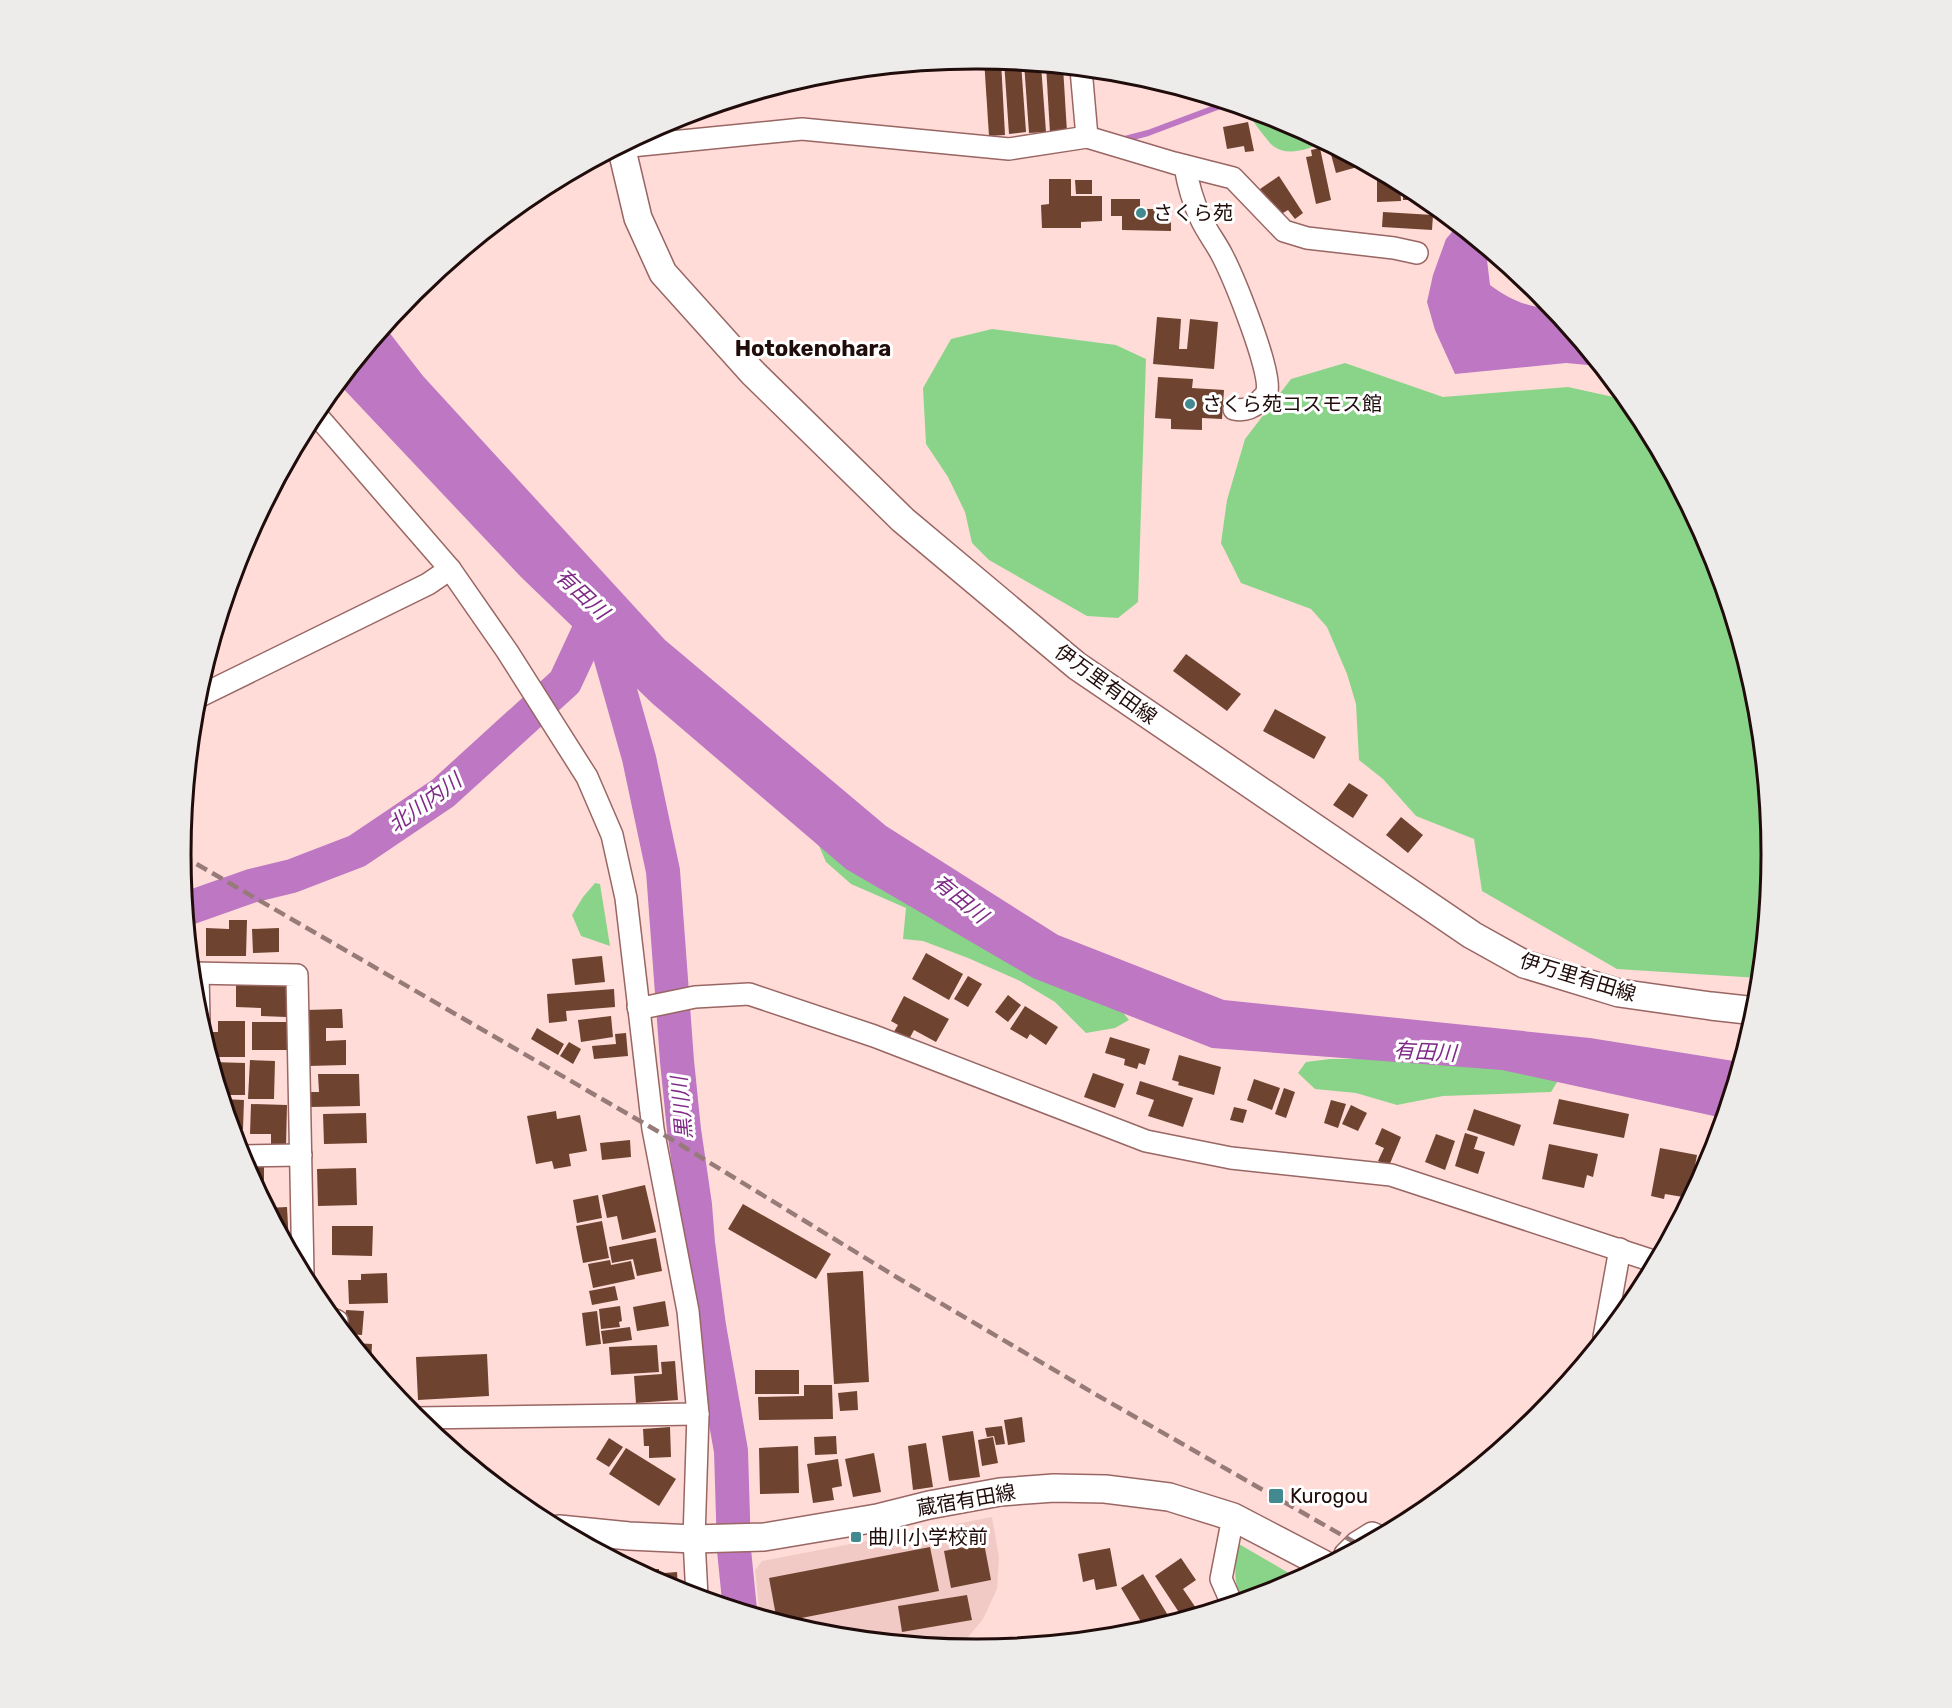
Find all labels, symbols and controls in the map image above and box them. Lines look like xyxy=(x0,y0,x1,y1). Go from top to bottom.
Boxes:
place label: さくら苑 xyxy=(1153,201,1233,225)
marker: さくら苑 xyxy=(1134,206,1148,220)
district label: Hotokenohara xyxy=(735,335,891,362)
place label: さくら苑コスモス館 xyxy=(1202,392,1382,416)
marker: さくら苑コスモス館 xyxy=(1183,397,1197,411)
water label: 有田川 xyxy=(551,563,615,626)
street label: 伊万里有田線 xyxy=(1050,639,1162,729)
water label: 北川内川 xyxy=(383,767,468,837)
water label: 有田川 xyxy=(928,869,994,929)
street label: 伊万里有田線 xyxy=(1517,948,1639,1006)
water label: 有田川 xyxy=(1393,1037,1459,1066)
water label: 黒川川 xyxy=(666,1074,697,1141)
street label: 蔵宿有田線 xyxy=(915,1479,1017,1521)
place label: Kurogou xyxy=(1290,1484,1368,1508)
marker: Kurogou xyxy=(1267,1487,1285,1505)
place label: 曲川小学校前 xyxy=(868,1525,988,1549)
marker: 曲川小学校前 xyxy=(849,1530,863,1544)

